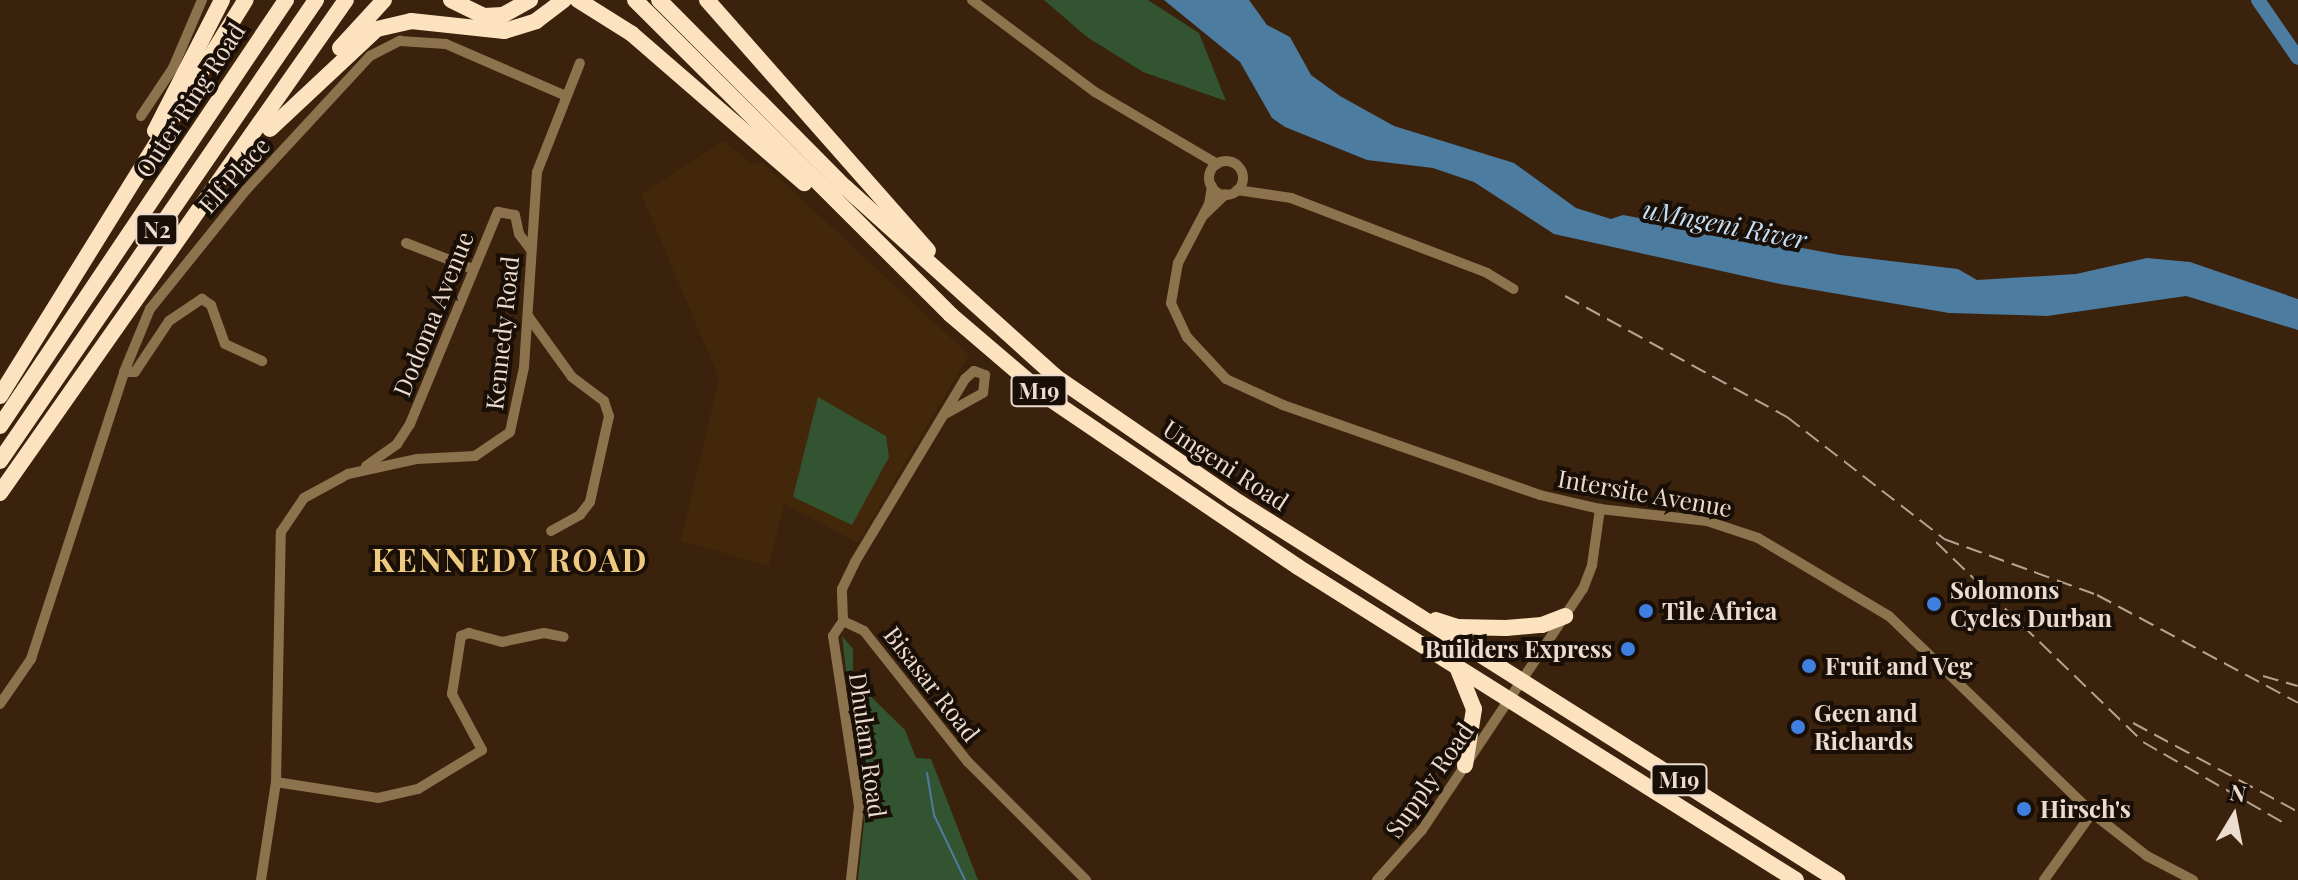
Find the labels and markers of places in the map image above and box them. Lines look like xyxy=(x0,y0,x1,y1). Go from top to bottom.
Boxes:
place label: Solomons Cycles Durban xyxy=(1950,576,2112,632)
marker: Solomons Cycles Durban xyxy=(1925,595,1943,613)
place label: Tile Africa xyxy=(1662,597,1778,625)
marker: Tile Africa xyxy=(1637,602,1655,620)
place label: Builders Express xyxy=(1425,635,1612,663)
marker: Builders Express xyxy=(1619,640,1637,658)
place label: Fruit and Veg xyxy=(1825,652,1973,680)
marker: Fruit and Veg xyxy=(1800,657,1818,675)
place label: Geen and Richards xyxy=(1814,699,1918,755)
marker: Geen and Richards xyxy=(1789,718,1807,736)
place label: Hirsch's xyxy=(2040,795,2131,823)
marker: Hirsch's xyxy=(2015,800,2033,818)

